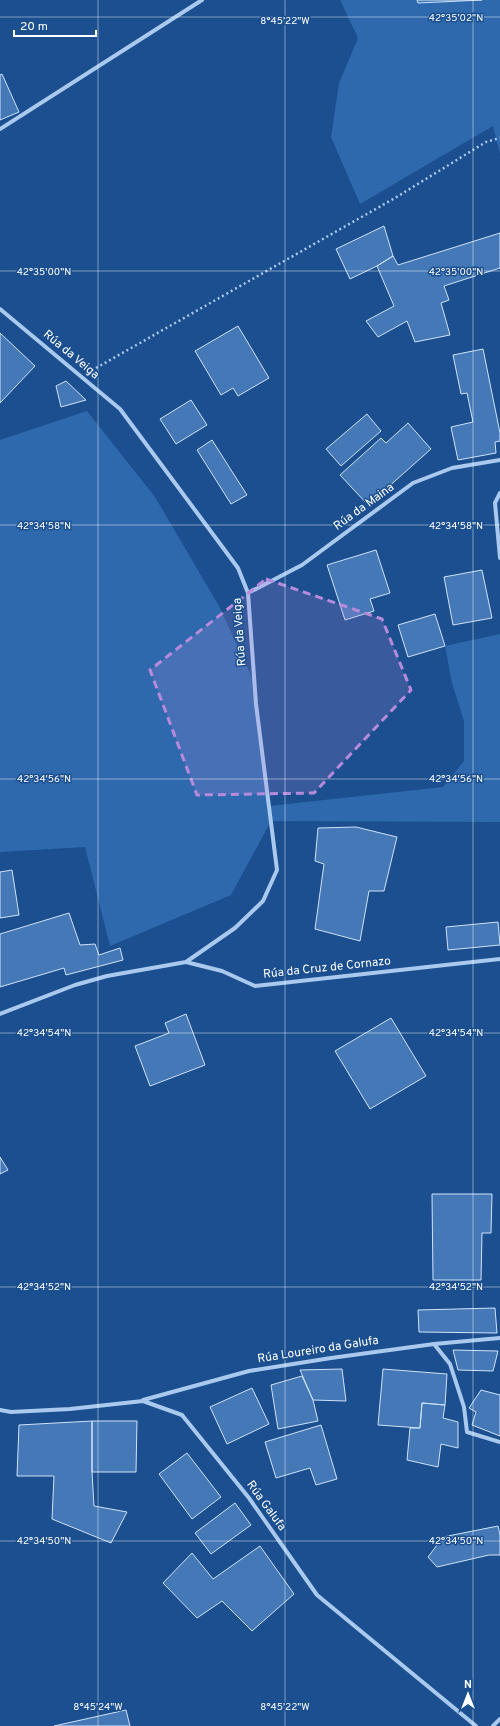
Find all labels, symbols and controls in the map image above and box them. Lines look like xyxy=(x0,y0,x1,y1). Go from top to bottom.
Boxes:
scale bar xyxy=(14,12,96,38)
text: 42°35'02"N xyxy=(429,12,483,25)
text: 8°45'22"W xyxy=(260,15,310,28)
text: 20 m xyxy=(20,19,48,35)
text: 42°35'00"N xyxy=(17,266,71,279)
text: 42°35'00"N xyxy=(429,266,483,279)
street label: Rúa da Veiga xyxy=(40,327,102,383)
street label: Rúa da Maina xyxy=(330,480,398,534)
text: 42°34'58"N xyxy=(17,520,71,533)
text: 42°34'58"N xyxy=(429,520,483,533)
street label: Rúa da Veiga xyxy=(230,597,250,667)
text: 42°34'56"N xyxy=(17,773,71,786)
text: 42°34'56"N xyxy=(429,773,483,786)
street label: Rúa da Cruz de Cornazo xyxy=(262,953,392,983)
text: 42°34'54"N xyxy=(17,1027,71,1040)
text: 42°34'54"N xyxy=(429,1027,483,1040)
text: 42°34'52"N xyxy=(17,1281,71,1294)
text: 42°34'52"N xyxy=(429,1281,483,1294)
street label: Rúa Loureiro da Galufa xyxy=(256,1333,380,1367)
street label: Rúa Galufa xyxy=(242,1478,290,1534)
text: 42°34'50"N xyxy=(17,1535,71,1548)
text: 42°34'50"N xyxy=(429,1535,483,1548)
north arrow xyxy=(448,1674,488,1714)
text: N xyxy=(464,1678,472,1692)
text: 8°45'24"W xyxy=(73,1701,123,1714)
text: 8°45'22"W xyxy=(260,1701,310,1714)

